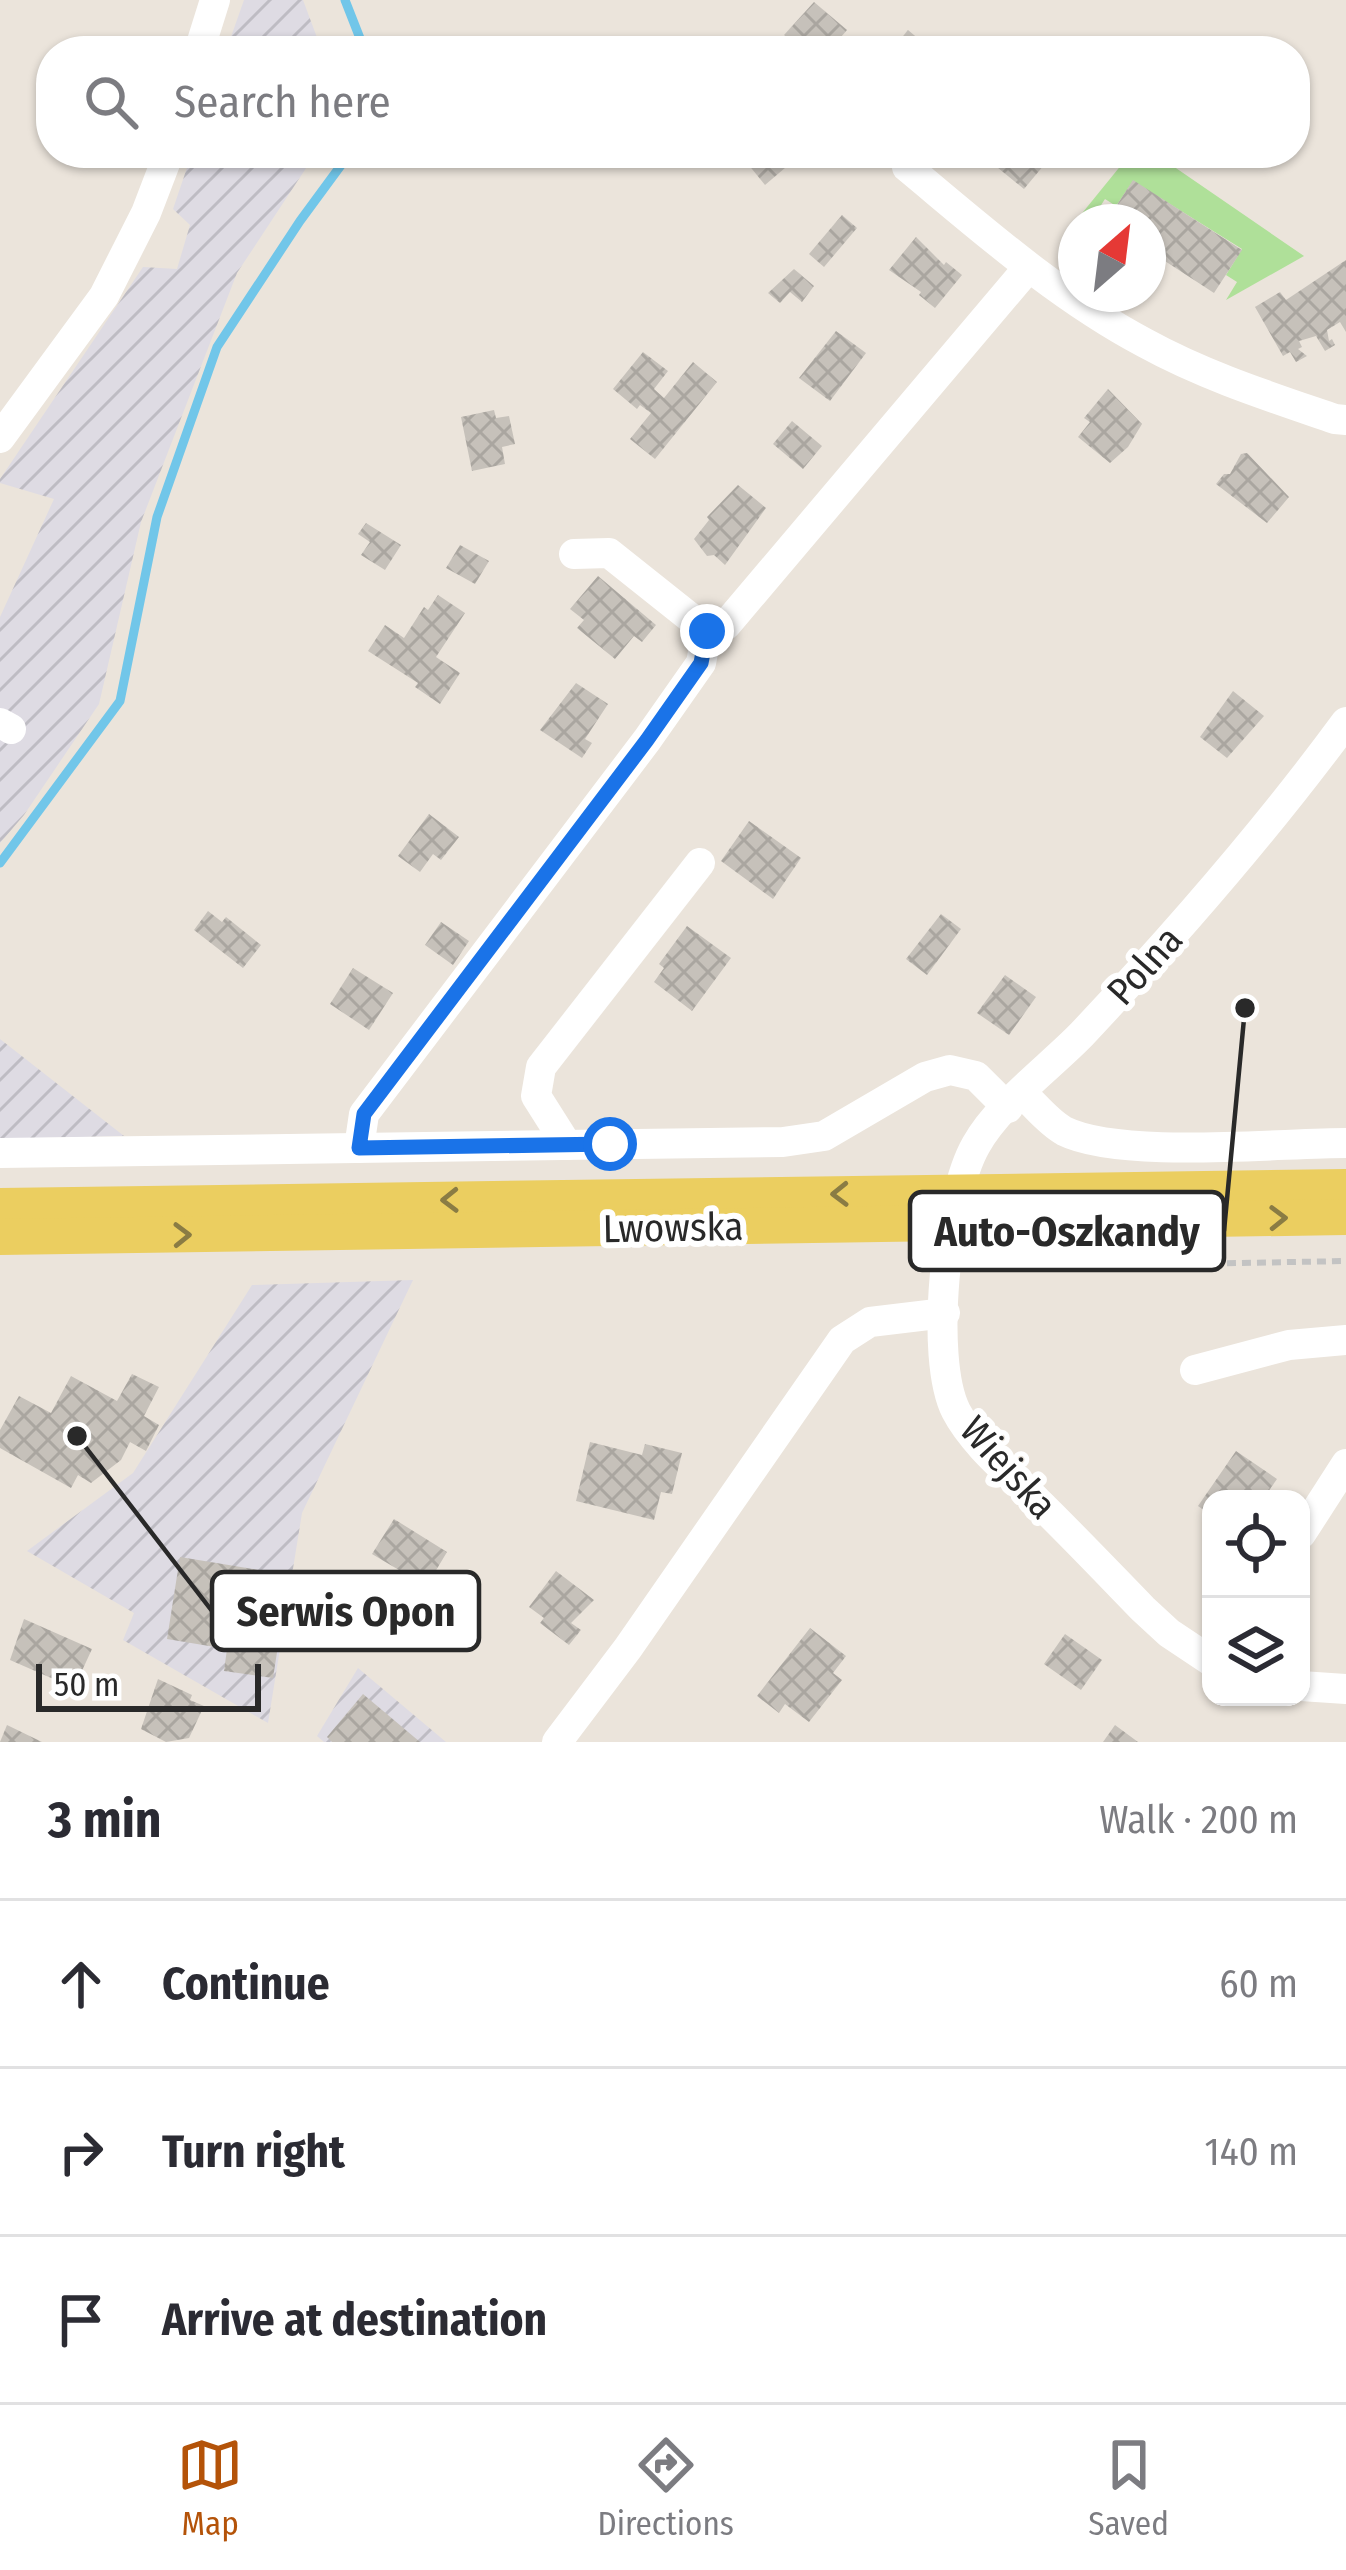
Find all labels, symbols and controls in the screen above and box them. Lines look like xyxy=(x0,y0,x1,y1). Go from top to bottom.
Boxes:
search box xyxy=(36,36,1310,168)
icon: search xyxy=(78,69,144,135)
text: Search here xyxy=(174,75,391,129)
north arrow xyxy=(1058,204,1166,312)
route end xyxy=(680,604,734,658)
street label: Polna xyxy=(1098,917,1192,1014)
route start xyxy=(583,1117,637,1171)
one-way arrow xyxy=(830,1181,849,1207)
one-way arrow xyxy=(440,1187,459,1213)
callout: Auto-Oszkandy xyxy=(910,1192,1224,1270)
street label: Lwowska xyxy=(602,1204,744,1252)
one-way arrow xyxy=(1269,1206,1288,1232)
text: Auto-Oszkandy xyxy=(933,1207,1201,1257)
one-way arrow xyxy=(174,1222,192,1248)
street label: Wiejska xyxy=(951,1407,1066,1528)
map controls xyxy=(1202,1490,1310,1706)
button: locate xyxy=(1202,1490,1310,1598)
callout: Serwis Opon xyxy=(212,1572,479,1650)
text: Serwis Opon xyxy=(236,1587,456,1637)
button: layers xyxy=(1202,1598,1310,1706)
scale bar xyxy=(36,1658,261,1711)
text: 50 m xyxy=(54,1665,119,1705)
text: 3 min xyxy=(48,1789,162,1851)
text: Walk · 200 m xyxy=(1099,1797,1298,1843)
icon: ahead xyxy=(48,1951,114,2017)
text: Continue xyxy=(162,1957,330,2011)
text: 60 m xyxy=(1219,1961,1298,2007)
icon: right xyxy=(48,2119,114,2185)
text: Turn right xyxy=(162,2125,345,2179)
text: 140 m xyxy=(1204,2129,1298,2175)
icon: arrive xyxy=(48,2287,114,2353)
text: Arrive at destination xyxy=(162,2293,547,2347)
tab: Map xyxy=(177,2432,243,2544)
tab: Directions xyxy=(597,2432,734,2544)
tab: Saved xyxy=(1088,2432,1169,2544)

